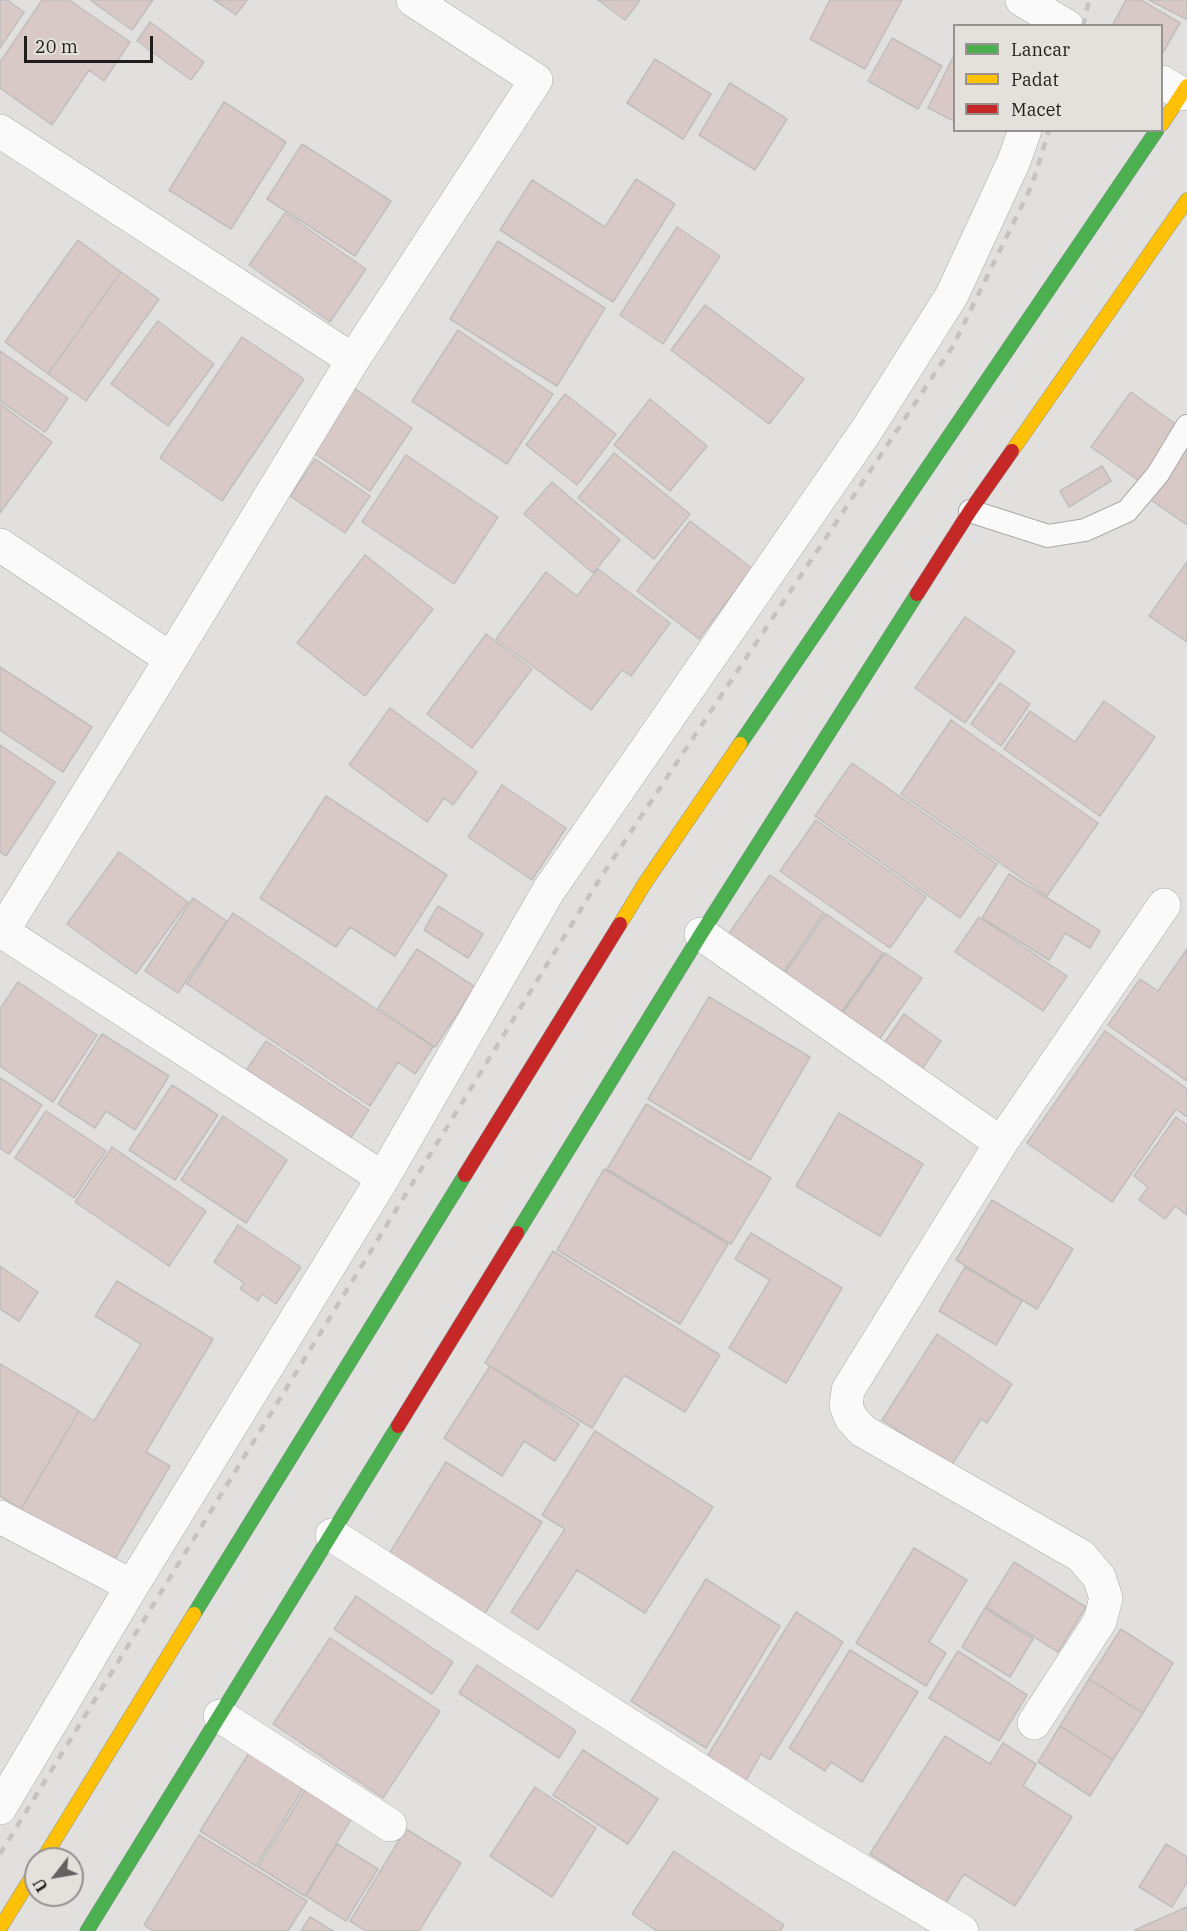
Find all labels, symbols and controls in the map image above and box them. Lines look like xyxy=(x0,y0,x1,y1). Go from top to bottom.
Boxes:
scale bar xyxy=(27,24,156,62)
legend xyxy=(953,24,1163,132)
text: 20 m xyxy=(35,35,78,58)
text: Lancar xyxy=(1011,38,1070,61)
text: Padat xyxy=(1011,68,1059,91)
text: Macet xyxy=(1011,98,1062,121)
north arrow xyxy=(24,1847,84,1907)
text: U xyxy=(29,1875,52,1896)

